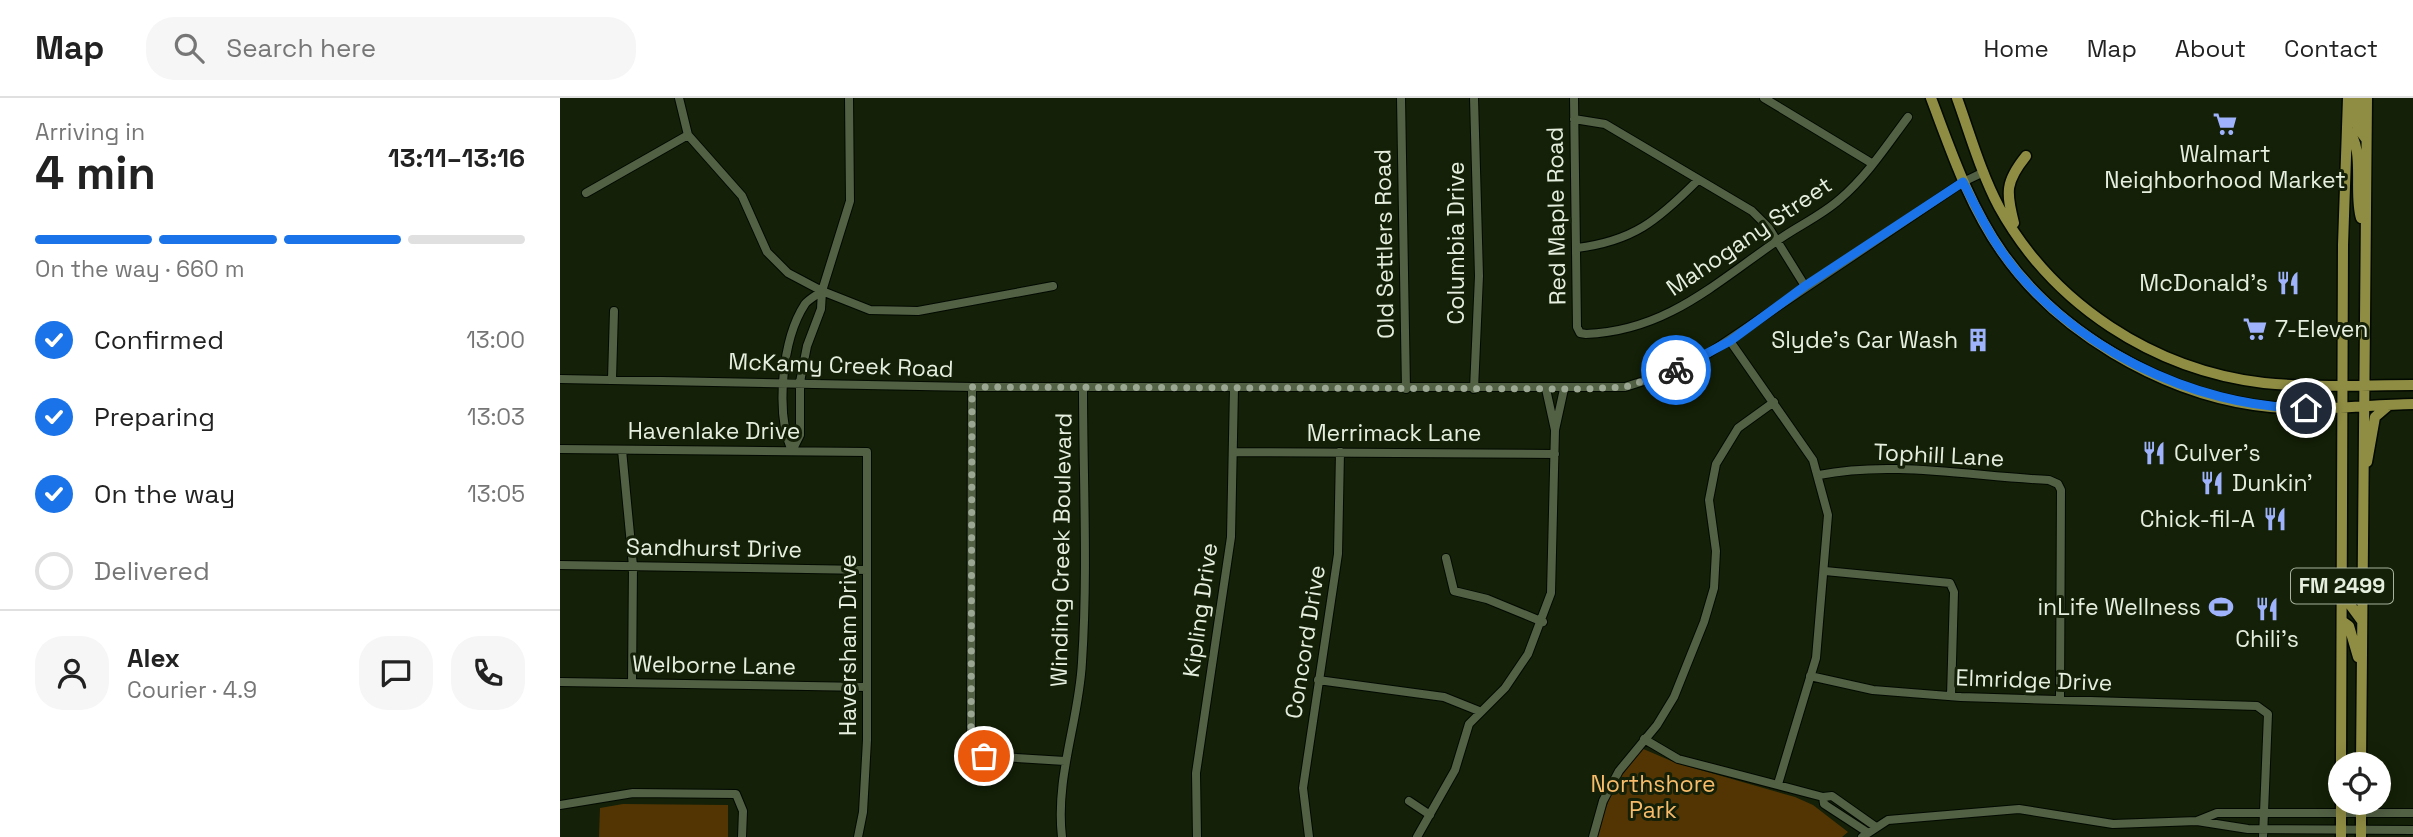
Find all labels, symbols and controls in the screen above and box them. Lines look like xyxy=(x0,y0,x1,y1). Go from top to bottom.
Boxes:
search box xyxy=(146,17,636,80)
text: Map xyxy=(35,27,104,69)
icon: search xyxy=(170,29,208,67)
text: Search here xyxy=(226,31,376,65)
text: Home xyxy=(1983,33,2049,64)
text: Map xyxy=(2087,33,2137,64)
text: About xyxy=(2175,33,2246,64)
text: Contact xyxy=(2284,33,2378,64)
supermarket icon: Walmart Neighborhood Market xyxy=(2211,110,2239,138)
text: Arriving in xyxy=(35,117,145,147)
street label: Red Maple Road xyxy=(1539,127,1573,305)
place label: Walmart Neighborhood Market xyxy=(2104,139,2346,195)
text: 13:11–13:16 xyxy=(388,141,525,175)
text: 4 min xyxy=(35,144,156,202)
street label: Old Settlers Road xyxy=(1367,149,1401,339)
street label: Columbia Drive xyxy=(1441,161,1471,325)
street label: Mahogany Street xyxy=(1660,169,1838,303)
text: On the way · 660 m xyxy=(35,254,245,284)
place label: McDonald's xyxy=(2139,268,2268,298)
restaurant icon: McDonald's xyxy=(2274,269,2302,297)
place label: 7-Eleven xyxy=(2275,314,2368,344)
supermarket icon: 7-Eleven xyxy=(2241,315,2269,343)
icon: check xyxy=(35,321,73,359)
text: Confirmed xyxy=(94,323,224,357)
text: 13:00 xyxy=(466,325,525,355)
place label: Slyde's Car Wash xyxy=(1771,325,1958,355)
building icon: Slyde's Car Wash xyxy=(1964,326,1992,354)
courier xyxy=(1641,335,1711,405)
street label: McKamy Creek Road xyxy=(728,346,954,384)
icon: bike xyxy=(1657,351,1695,389)
pin xyxy=(2276,378,2336,438)
icon: home xyxy=(2287,389,2325,427)
icon: check xyxy=(35,398,73,436)
text: Preparing xyxy=(94,400,215,434)
text: 13:03 xyxy=(467,402,525,432)
street label: Winding Creek Boulevard xyxy=(1044,413,1078,687)
street label: Havenlake Drive xyxy=(628,416,800,446)
street label: Merrimack Lane xyxy=(1307,418,1481,448)
street label: Tophill Lane xyxy=(1873,437,2005,473)
place label: Culver's xyxy=(2174,438,2261,468)
restaurant icon: Culver's xyxy=(2140,439,2168,467)
place label: Dunkin' xyxy=(2232,468,2313,498)
restaurant icon: Dunkin' xyxy=(2198,469,2226,497)
icon: check xyxy=(35,475,73,513)
text: On the way xyxy=(94,477,235,511)
text: 13:05 xyxy=(467,479,525,509)
place label: Chick-fil-A xyxy=(2140,504,2255,534)
restaurant icon: Chick-fil-A xyxy=(2261,505,2289,533)
street label: Sandhurst Drive xyxy=(626,531,802,565)
street label: Kipling Drive xyxy=(1176,541,1224,679)
text: Delivered xyxy=(94,554,210,588)
street label: Haversham Drive xyxy=(833,554,863,736)
street label: Concord Drive xyxy=(1278,563,1332,721)
road number: FM 2499 xyxy=(2291,568,2393,603)
place label: inLife Wellness xyxy=(2037,592,2201,622)
sports icon: inLife Wellness xyxy=(2207,593,2235,621)
restaurant icon: Chili's xyxy=(2253,595,2281,623)
place label: Chili's xyxy=(2235,624,2299,654)
button: person xyxy=(35,636,109,710)
button: chat xyxy=(359,636,433,710)
button: phone xyxy=(451,636,525,710)
text: Alex xyxy=(127,641,180,675)
street label: Welborne Lane xyxy=(632,649,796,681)
street label: Elmridge Drive xyxy=(1955,662,2113,698)
text: Courier · 4.9 xyxy=(127,675,257,705)
pin xyxy=(954,726,1014,786)
icon: bag xyxy=(965,737,1003,775)
map controls xyxy=(2328,752,2391,815)
button: locate xyxy=(2328,752,2391,815)
park label: Northshore Park xyxy=(1590,769,1716,825)

